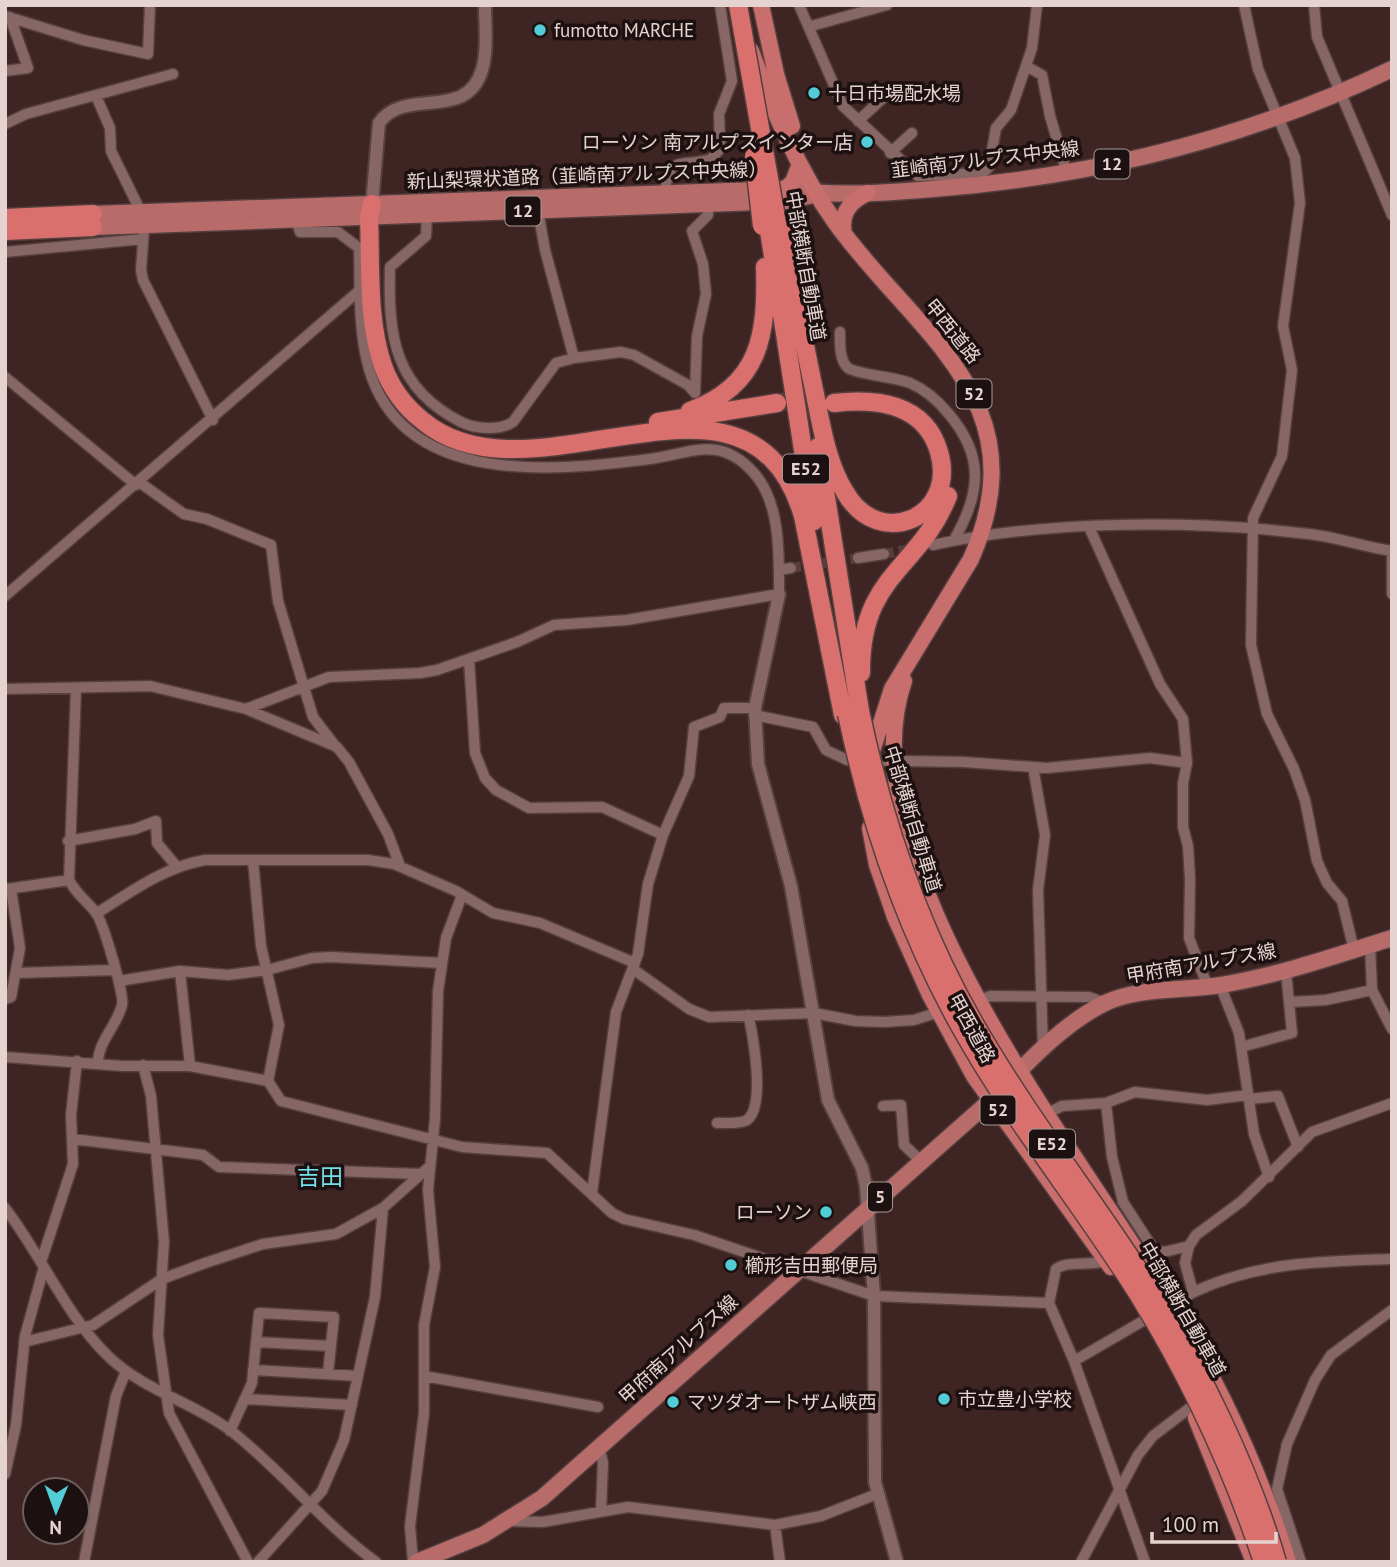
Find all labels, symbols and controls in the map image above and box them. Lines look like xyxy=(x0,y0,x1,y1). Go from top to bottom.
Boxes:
place label: fumotto MARCHE xyxy=(554,18,694,42)
marker: fumotto MARCHE xyxy=(532,22,548,38)
place label: 十日市場配水場 xyxy=(828,81,961,105)
marker: 十日市場配水場 xyxy=(806,85,822,101)
place label: ローソン 南アルプスインター店 xyxy=(582,130,853,154)
marker: ローソン 南アルプスインター店 xyxy=(859,134,875,150)
street label: 韮崎南アルプス中央線 xyxy=(889,136,1081,182)
road number: 12 xyxy=(1094,149,1130,178)
street label: 新山梨環状道路（韮崎南アルプス中央線） xyxy=(406,157,768,193)
street label: 中部横断自動車道 xyxy=(781,189,831,343)
road number: 12 xyxy=(505,196,540,226)
street label: 甲西道路 xyxy=(920,294,986,368)
road number: 52 xyxy=(956,380,992,408)
road number: E52 xyxy=(783,454,829,484)
street label: 中部横断自動車道 xyxy=(879,743,947,895)
street label: 甲府南アルプス線 xyxy=(1124,938,1278,988)
street label: 甲西道路 xyxy=(943,989,1001,1067)
road number: 52 xyxy=(981,1096,1016,1125)
road number: E52 xyxy=(1029,1129,1075,1158)
district label: 吉田 xyxy=(297,1162,343,1191)
road number: 5 xyxy=(868,1182,892,1212)
place label: ローソン xyxy=(736,1200,812,1224)
marker: ローソン xyxy=(818,1204,834,1220)
street label: 中部横断自動車道 xyxy=(1135,1237,1231,1381)
place label: 櫛形吉田郵便局 xyxy=(745,1253,878,1277)
marker: 櫛形吉田郵便局 xyxy=(723,1257,739,1273)
street label: 甲府南アルプス線 xyxy=(614,1289,742,1409)
place label: 市立豊小学校 xyxy=(958,1387,1072,1411)
place label: マツダオートザム峡西 xyxy=(687,1390,877,1414)
marker: 市立豊小学校 xyxy=(936,1391,952,1407)
marker: マツダオートザム峡西 xyxy=(665,1394,681,1410)
north arrow xyxy=(21,1476,91,1546)
scale bar xyxy=(1152,1500,1276,1544)
text: 100 m xyxy=(1162,1511,1219,1538)
text: N xyxy=(49,1516,62,1540)

